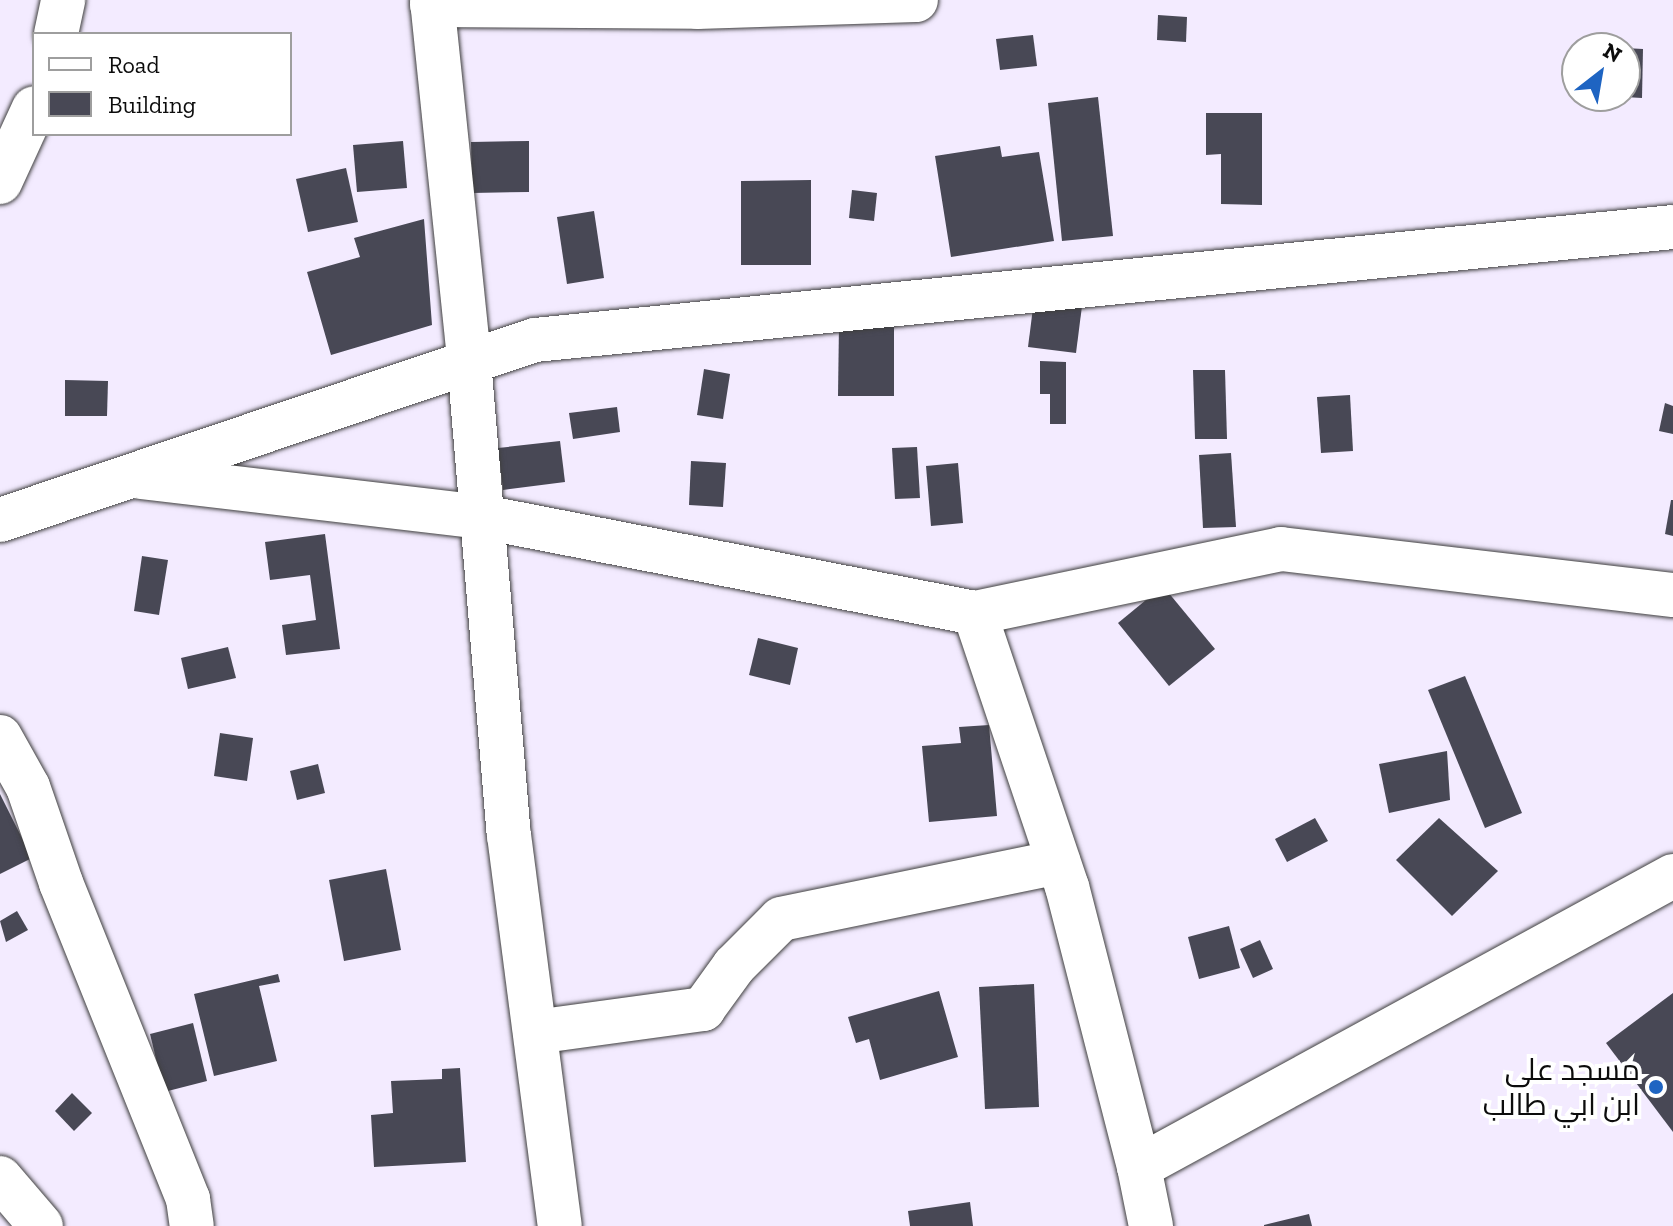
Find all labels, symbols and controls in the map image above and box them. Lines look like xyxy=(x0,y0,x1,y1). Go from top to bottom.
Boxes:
legend xyxy=(32,32,292,136)
north arrow xyxy=(1561,32,1641,112)
text: N xyxy=(1598,37,1627,69)
text: Road xyxy=(108,50,160,79)
text: Building xyxy=(108,90,196,119)
place label: مسجد علي ابن ابي طالب xyxy=(1483,1052,1640,1122)
marker: مسجد علي ابن ابي طالب xyxy=(1647,1078,1665,1096)

